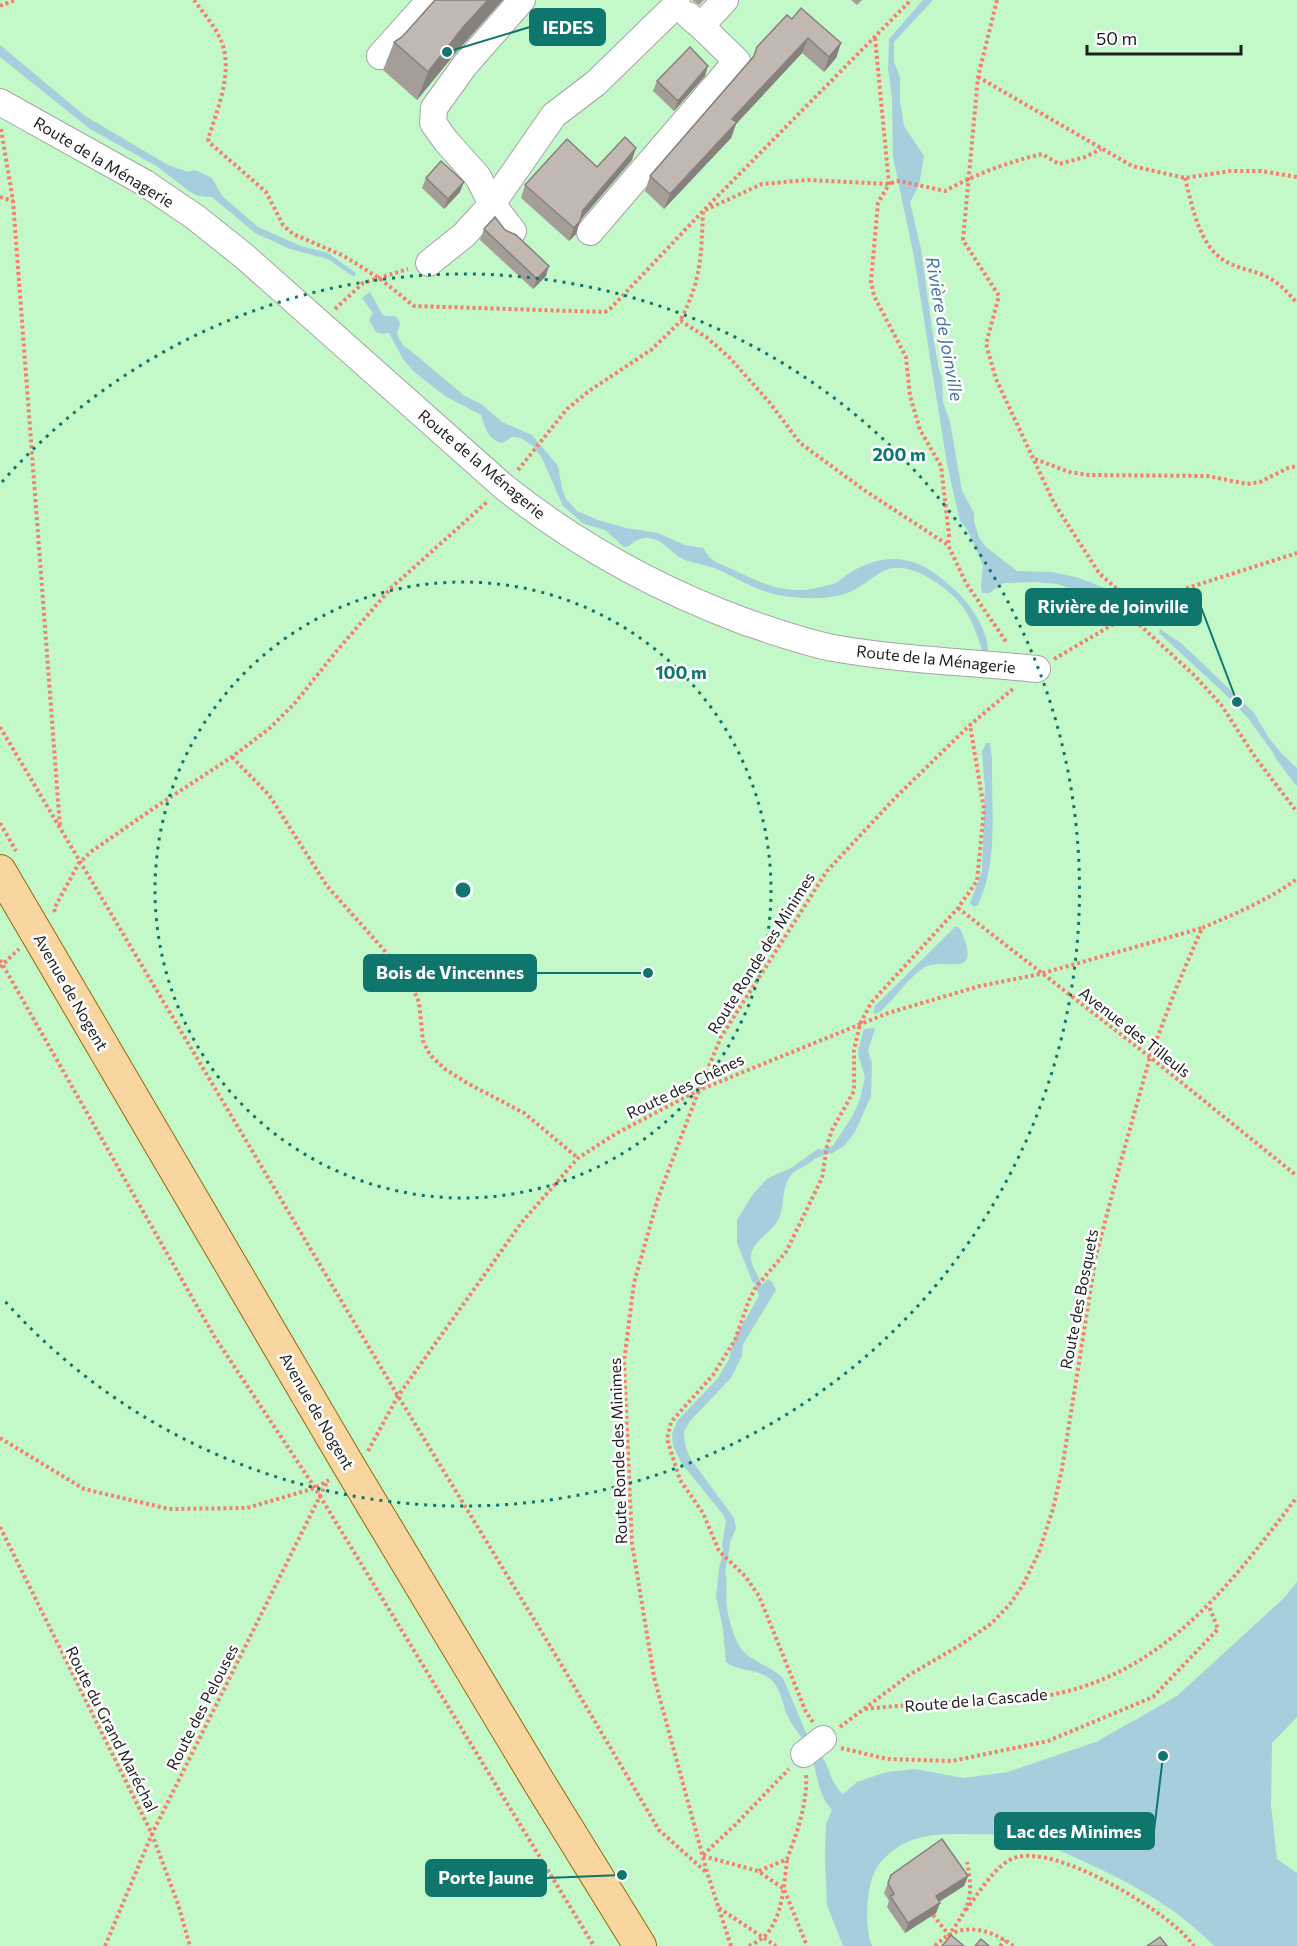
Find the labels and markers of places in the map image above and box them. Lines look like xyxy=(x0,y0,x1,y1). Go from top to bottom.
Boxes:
callout: IEDES xyxy=(530,9,605,45)
callout: Rivière de Joinville xyxy=(1026,589,1201,625)
centre of rings xyxy=(453,880,473,900)
callout: Bois de Vincennes xyxy=(364,955,536,991)
callout: Lac des Minimes xyxy=(995,1813,1154,1849)
callout: Porte Jaune xyxy=(426,1860,546,1896)

